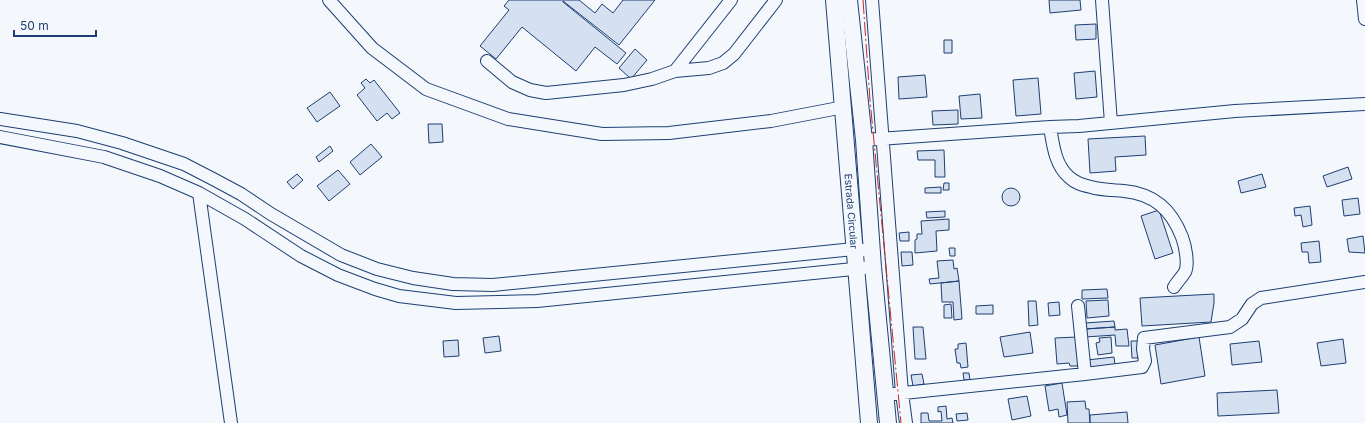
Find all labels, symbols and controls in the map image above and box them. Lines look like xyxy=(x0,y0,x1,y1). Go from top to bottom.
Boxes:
scale bar xyxy=(14,12,96,38)
text: 50 m xyxy=(20,18,49,33)
street label: Estrada Circular xyxy=(842,173,861,250)

